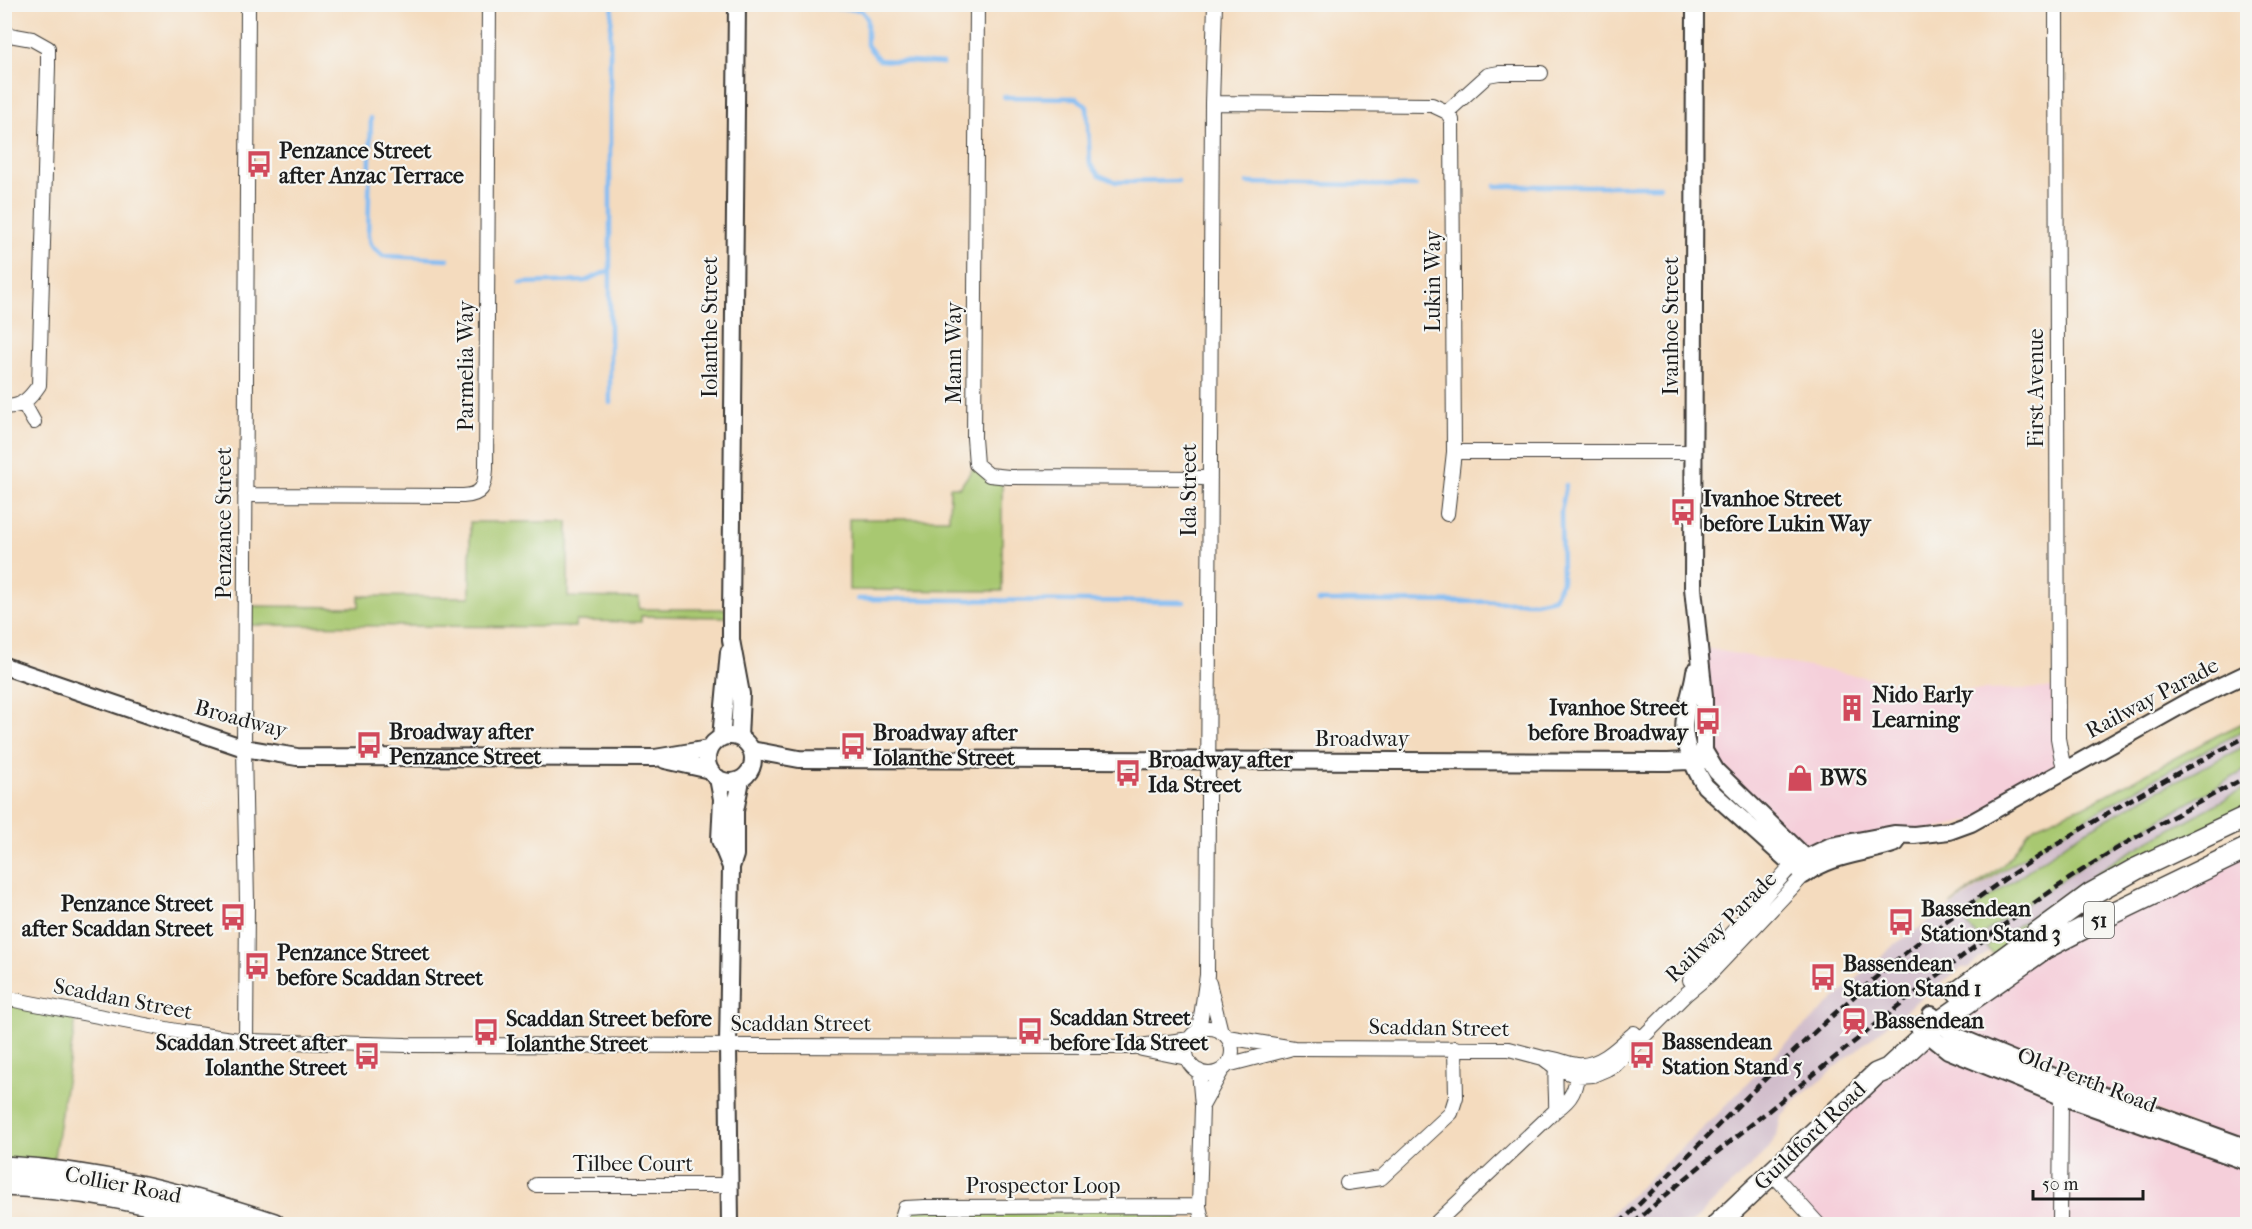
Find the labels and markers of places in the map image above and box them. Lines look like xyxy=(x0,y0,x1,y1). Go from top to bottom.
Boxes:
place label: Penzance Street after Anzac Terrace xyxy=(279,138,464,189)
bus stop icon: Penzance Street after Anzac Terrace xyxy=(244,149,274,179)
place label: Ivanhoe Street before Lukin Way xyxy=(1702,486,1872,537)
bus stop icon: Ivanhoe Street before Lukin Way xyxy=(1668,497,1698,527)
place label: Nido Early Learning xyxy=(1872,682,1974,733)
building icon: Nido Early Learning xyxy=(1837,693,1867,723)
place label: Ivanhoe Street before Broadway xyxy=(1528,695,1689,746)
bus stop icon: Ivanhoe Street before Broadway xyxy=(1693,706,1723,736)
place label: Broadway after Penzance Street xyxy=(389,719,543,770)
place label: Broadway after Iolanthe Street xyxy=(873,720,1018,771)
bus stop icon: Broadway after Penzance Street xyxy=(354,730,384,760)
bus stop icon: Broadway after Iolanthe Street xyxy=(838,731,868,761)
place label: Broadway after Ida Street xyxy=(1148,747,1293,798)
bus stop icon: Broadway after Ida Street xyxy=(1113,758,1143,788)
shop icon: BWS xyxy=(1785,763,1815,793)
place label: BWS xyxy=(1820,765,1867,791)
place label: Penzance Street after Scaddan Street xyxy=(22,891,214,942)
place label: Bassendean Station Stand 3 xyxy=(1921,896,2061,947)
bus stop icon: Penzance Street after Scaddan Street xyxy=(218,902,248,932)
bus stop icon: Bassendean Station Stand 3 xyxy=(1886,907,1916,937)
place label: Penzance Street before Scaddan Street xyxy=(276,940,484,991)
bus stop icon: Penzance Street before Scaddan Street xyxy=(242,951,272,981)
place label: Bassendean Station Stand 1 xyxy=(1843,951,1982,1002)
bus stop icon: Bassendean Station Stand 1 xyxy=(1808,962,1838,992)
place label: Scaddan Street before Ida Street xyxy=(1049,1005,1209,1056)
place label: Scaddan Street before Iolanthe Street xyxy=(506,1006,712,1057)
station icon: Bassendean xyxy=(1839,1006,1869,1036)
place label: Bassendean xyxy=(1874,1008,1984,1034)
bus stop icon: Scaddan Street before Ida Street xyxy=(1015,1016,1045,1046)
bus stop icon: Scaddan Street before Iolanthe Street xyxy=(471,1017,501,1047)
place label: Bassendean Station Stand 5 xyxy=(1662,1029,1803,1080)
place label: Scaddan Street after Iolanthe Street xyxy=(156,1030,348,1081)
bus stop icon: Bassendean Station Stand 5 xyxy=(1627,1040,1657,1070)
bus stop icon: Scaddan Street after Iolanthe Street xyxy=(352,1041,382,1071)

